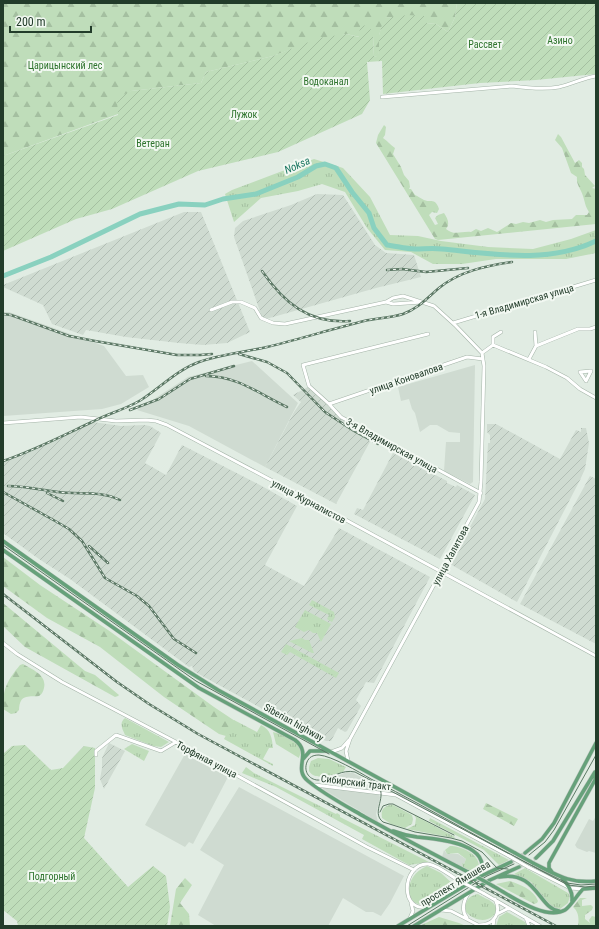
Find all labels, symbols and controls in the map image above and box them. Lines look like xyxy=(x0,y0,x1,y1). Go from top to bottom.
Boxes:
scale bar xyxy=(10,8,91,34)
text: 200 m xyxy=(16,15,46,29)
park label: Азино xyxy=(547,35,573,46)
park label: Рассвет xyxy=(468,39,502,50)
park label: Царицынский лес xyxy=(28,60,103,71)
park label: Водоканал xyxy=(303,76,349,87)
park label: Лужок xyxy=(231,109,258,120)
park label: Ветеран xyxy=(136,138,170,149)
water label: Noksa xyxy=(282,154,312,177)
street label: 1-я Владимирская улица xyxy=(473,282,575,321)
street label: улица Коновалова xyxy=(368,361,444,396)
street label: 3-я Владимирская улица xyxy=(344,416,439,475)
street label: улица Журналистов xyxy=(270,477,348,526)
street label: улица Халитова xyxy=(430,523,471,587)
street label: Siberian highway xyxy=(262,701,326,743)
street label: Торфяная улица xyxy=(175,739,239,780)
street label: Сибирский тракт xyxy=(320,773,392,792)
street label: проспект Ямашева xyxy=(418,858,492,909)
park label: Подгорный xyxy=(29,871,75,882)

